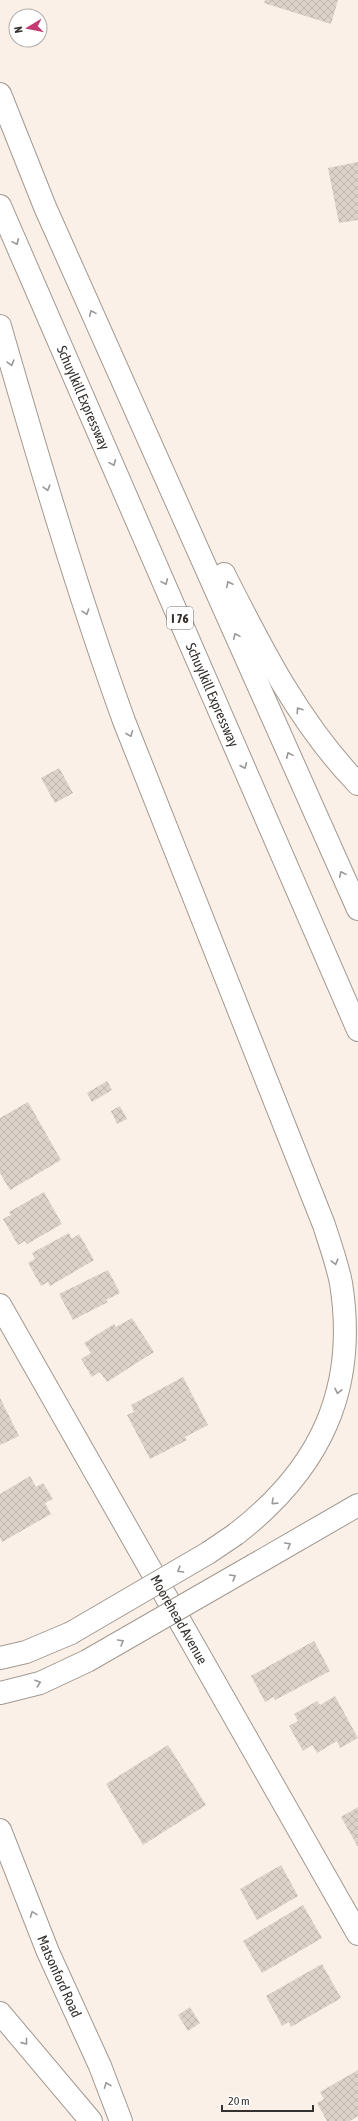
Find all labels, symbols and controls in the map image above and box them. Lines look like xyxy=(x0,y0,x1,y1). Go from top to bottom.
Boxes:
north arrow xyxy=(8,8,48,48)
text: N xyxy=(12,25,25,34)
one-way arrow xyxy=(11,238,19,245)
one-way arrow xyxy=(89,309,97,317)
street label: Schuylkill Expressway xyxy=(54,343,113,452)
one-way arrow xyxy=(6,359,15,366)
one-way arrow xyxy=(108,459,116,467)
one-way arrow xyxy=(42,484,51,491)
one-way arrow xyxy=(160,578,168,586)
one-way arrow xyxy=(226,581,234,589)
road number: I 76 xyxy=(167,607,193,629)
one-way arrow xyxy=(81,608,90,615)
one-way arrow xyxy=(233,633,241,640)
street label: Schuylkill Expressway xyxy=(183,640,242,749)
one-way arrow xyxy=(296,707,304,714)
one-way arrow xyxy=(125,731,133,738)
one-way arrow xyxy=(286,751,294,759)
one-way arrow xyxy=(239,761,247,769)
one-way arrow xyxy=(339,870,347,878)
one-way arrow xyxy=(330,1258,339,1265)
one-way arrow xyxy=(335,1387,343,1394)
one-way arrow xyxy=(271,1497,279,1504)
one-way arrow xyxy=(284,1543,291,1550)
one-way arrow xyxy=(177,1565,184,1572)
street label: Moorehead Avenue xyxy=(147,1572,211,1667)
one-way arrow xyxy=(229,1574,236,1581)
one-way arrow xyxy=(117,1639,124,1646)
one-way arrow xyxy=(34,1679,41,1688)
one-way arrow xyxy=(30,1911,38,1919)
street label: Matsonford Road xyxy=(34,1933,85,2020)
one-way arrow xyxy=(21,2038,28,2045)
one-way arrow xyxy=(104,2081,112,2088)
scale bar xyxy=(222,2087,313,2113)
text: 20 m xyxy=(228,2094,250,2108)

